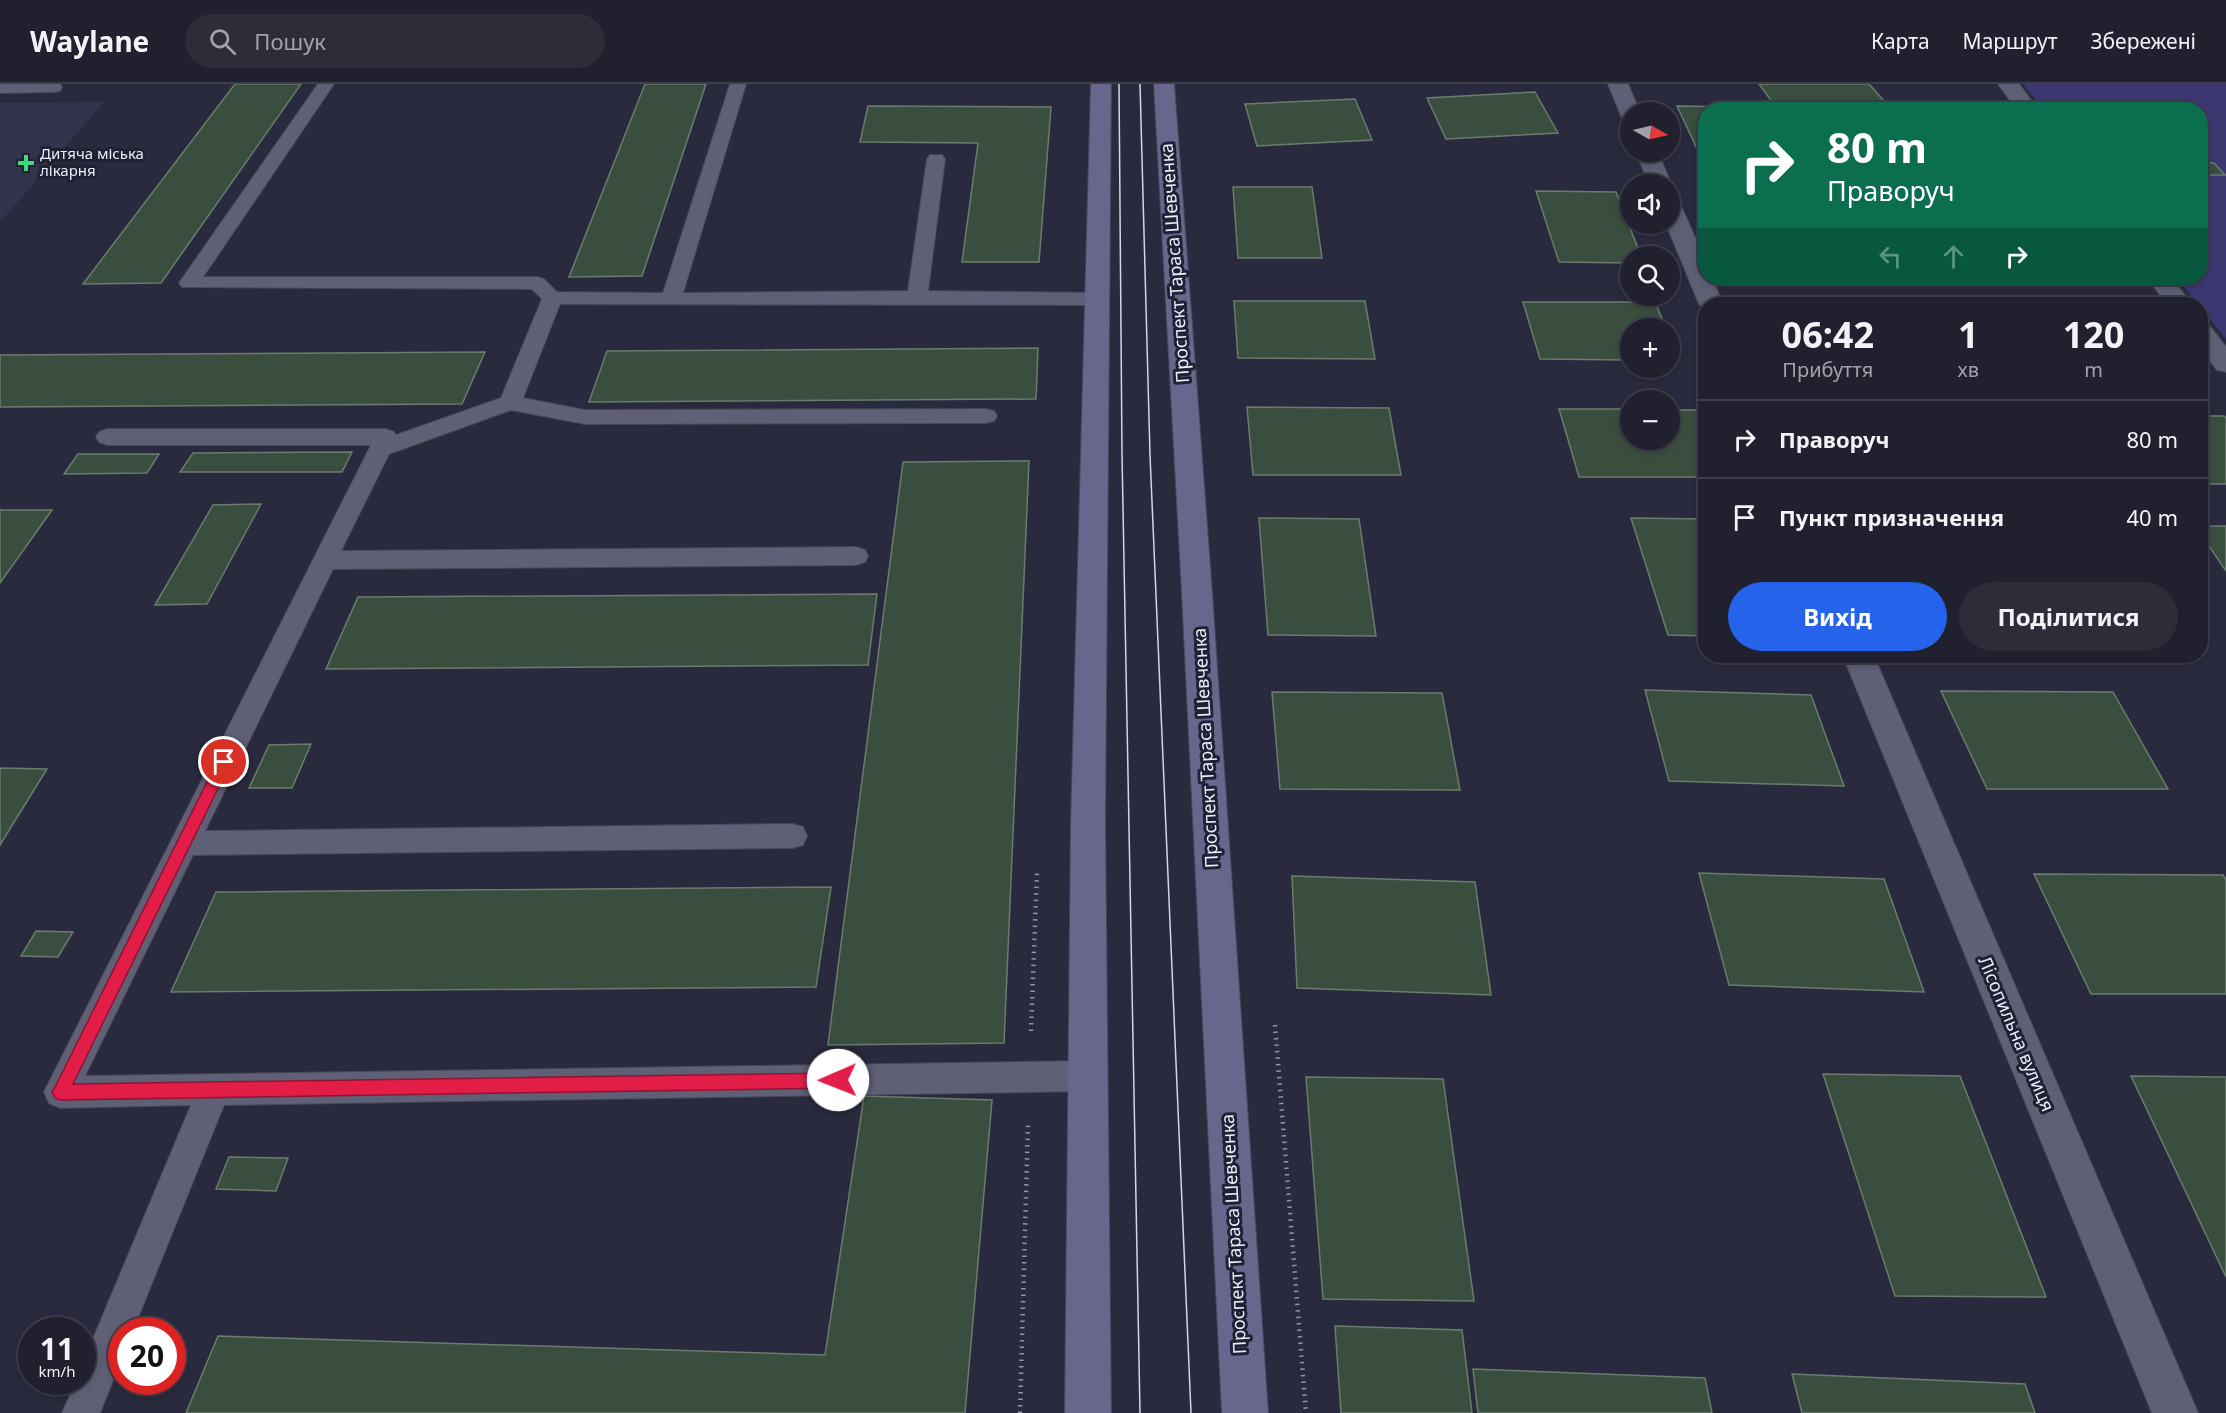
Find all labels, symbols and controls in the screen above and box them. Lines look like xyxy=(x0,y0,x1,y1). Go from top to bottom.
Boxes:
search box xyxy=(185,14,605,68)
text: Waylane xyxy=(30,22,149,60)
icon: search xyxy=(206,25,239,58)
text: Пошук xyxy=(254,26,326,56)
text: Карта xyxy=(1871,27,1930,55)
text: Маршрут xyxy=(1963,27,2057,55)
text: Збережені xyxy=(2090,27,2196,55)
north arrow xyxy=(1620,102,1680,162)
map controls xyxy=(1620,102,1680,450)
text: 80 m xyxy=(1827,118,1927,175)
icon: right xyxy=(1728,126,1806,204)
street label: Проспект Тараса Шевченка xyxy=(1154,142,1194,384)
place label: Дитяча міська лікарня xyxy=(40,143,144,180)
marker: Дитяча міська лікарня xyxy=(17,154,35,172)
text: Праворуч xyxy=(1827,172,1955,209)
button: sound xyxy=(1620,174,1680,234)
icon: left xyxy=(1874,240,1907,273)
icon: ahead xyxy=(1937,240,1970,273)
icon: right xyxy=(2000,240,2033,273)
button: search xyxy=(1620,246,1680,306)
text: 06:42 xyxy=(1782,310,1874,359)
text: 1 xyxy=(1958,310,1979,359)
text: 120 xyxy=(2063,310,2124,359)
button: + xyxy=(1620,318,1680,378)
text: Прибуття xyxy=(1782,356,1873,383)
text: хв xyxy=(1958,356,1979,383)
text: m xyxy=(2084,356,2103,383)
button: − xyxy=(1620,390,1680,450)
icon: right xyxy=(1728,423,1761,456)
text: Праворуч xyxy=(1779,424,1890,454)
text: 80 m xyxy=(2127,424,2178,454)
icon: arrive xyxy=(1728,501,1761,534)
text: Пункт призначення xyxy=(1779,502,2004,532)
text: 40 m xyxy=(2127,502,2178,532)
button: Вихід xyxy=(1728,582,1947,651)
button: Поділитися xyxy=(1959,582,2178,651)
street label: Проспект Тараса Шевченка xyxy=(1187,627,1223,869)
pin xyxy=(198,736,249,787)
icon: arrive xyxy=(207,745,240,778)
street label: Лісопильна вулиця xyxy=(1973,952,2060,1115)
position arrow xyxy=(806,1048,870,1112)
street label: Проспект Тараса Шевченка xyxy=(1215,1113,1251,1355)
speed limit sign: 20 xyxy=(108,1317,186,1395)
text: 11 xyxy=(40,1328,74,1369)
text: km/h xyxy=(39,1361,75,1381)

